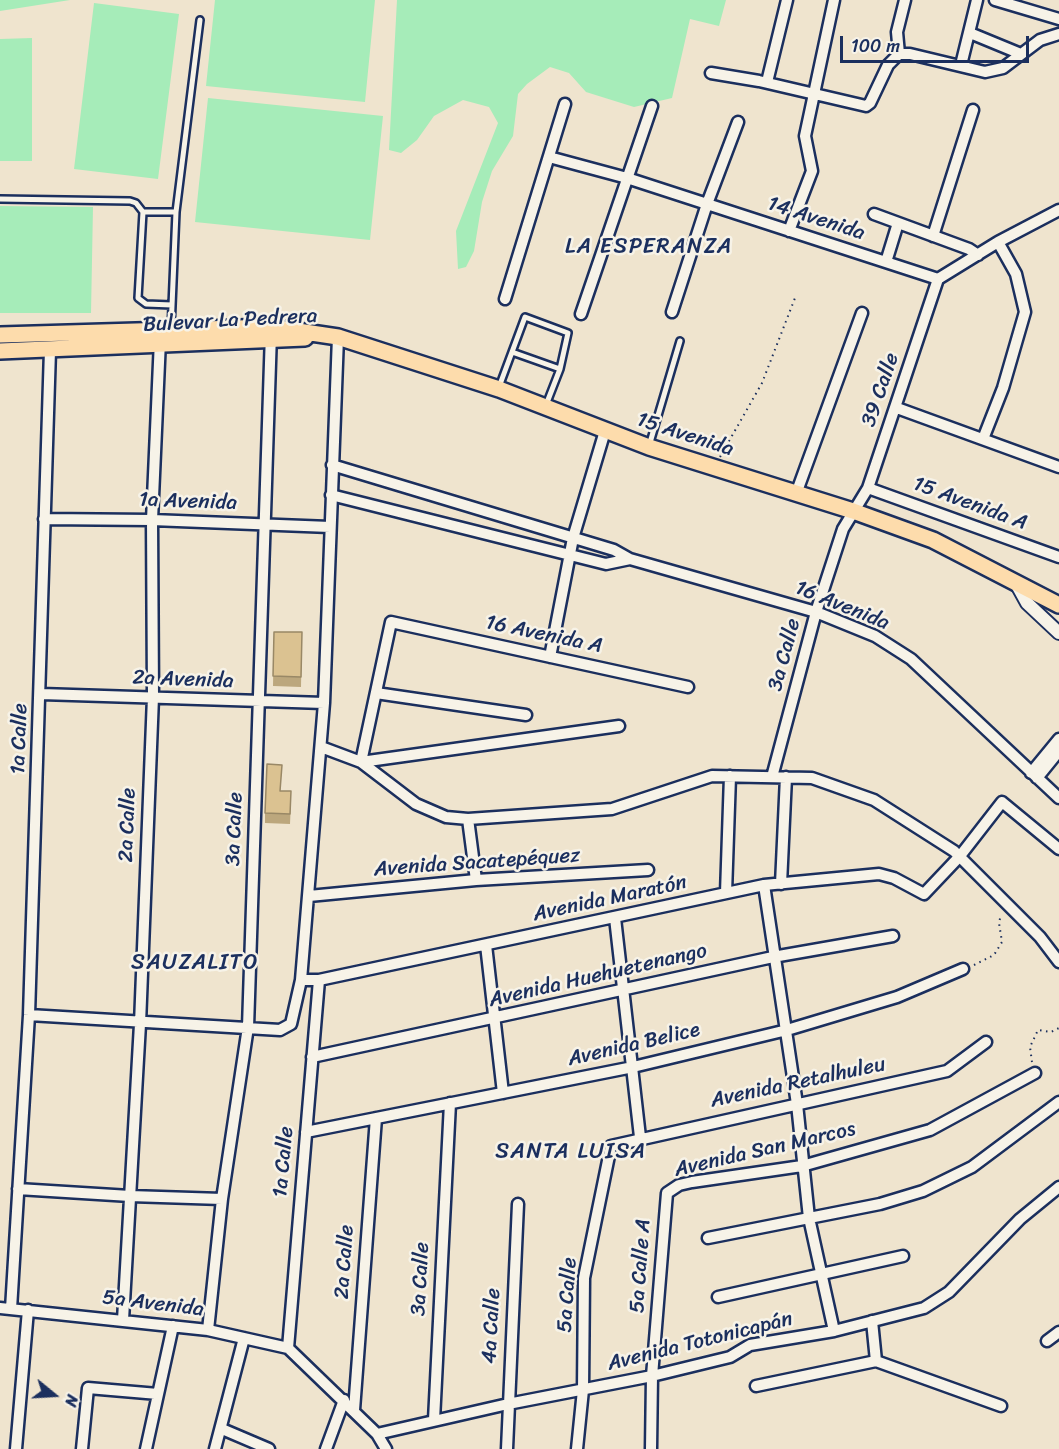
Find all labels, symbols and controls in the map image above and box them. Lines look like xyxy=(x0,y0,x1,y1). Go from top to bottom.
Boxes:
scale bar xyxy=(843,24,1032,62)
text: 100 m xyxy=(851,30,900,62)
street label: 14 Avenida xyxy=(764,191,868,247)
district label: LA ESPERANZA xyxy=(564,234,734,260)
street label: Bulevar La Pedrera xyxy=(142,304,318,338)
street label: 39 Calle xyxy=(857,350,905,430)
street label: 15 Avenida xyxy=(633,408,737,462)
street label: 15 Avenida A xyxy=(909,472,1031,536)
street label: 1a Avenida xyxy=(139,488,237,516)
street label: 16 Avenida xyxy=(791,576,893,636)
street label: 16 Avenida A xyxy=(483,610,605,660)
street label: 3a Calle xyxy=(763,616,807,694)
street label: 2a Avenida xyxy=(132,666,234,694)
street label: 1a Calle xyxy=(6,703,34,775)
street label: 2a Calle xyxy=(114,787,142,863)
street label: 3a Calle xyxy=(221,792,249,866)
street label: Avenida Sacatepéquez xyxy=(373,843,581,883)
street label: Avenida Maratón xyxy=(531,870,689,928)
street label: Avenida Huehuetenango xyxy=(487,939,709,1013)
district label: SAUZALITO xyxy=(131,950,259,976)
street label: Avenida Belice xyxy=(565,1018,703,1072)
street label: Avenida Retalhuleu xyxy=(708,1052,888,1114)
street label: Avenida San Marcos xyxy=(672,1117,858,1183)
street label: 1a Calle xyxy=(268,1125,300,1199)
district label: SANTA LUISA xyxy=(497,1139,645,1165)
street label: 5a Calle A xyxy=(625,1218,657,1314)
street label: 2a Calle xyxy=(330,1224,360,1300)
street label: 3a Calle xyxy=(406,1241,436,1317)
street label: 5a Calle xyxy=(553,1257,583,1333)
street label: 5a Avenida xyxy=(101,1285,205,1323)
street label: 4a Calle xyxy=(477,1288,507,1364)
street label: Avenida Totonicapán xyxy=(605,1307,795,1377)
north arrow xyxy=(24,1365,84,1425)
text: N xyxy=(56,1391,87,1410)

